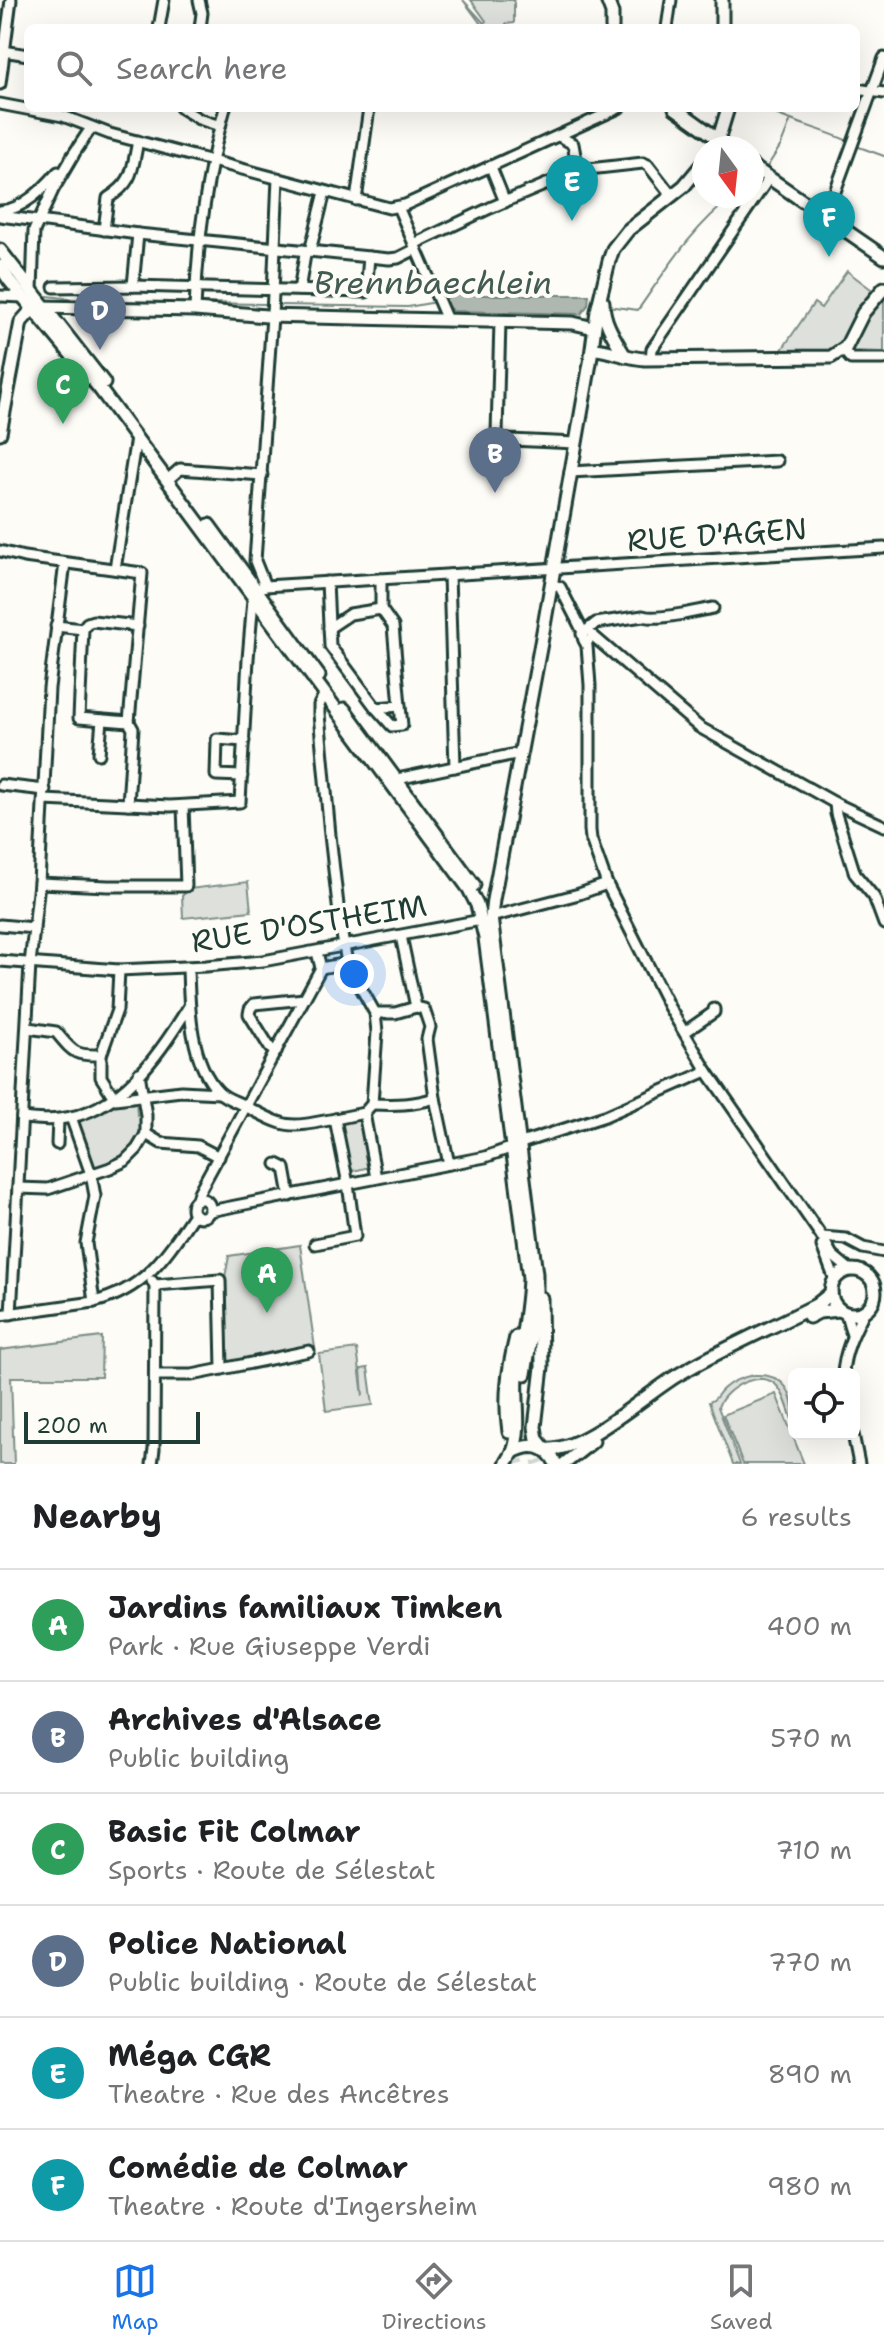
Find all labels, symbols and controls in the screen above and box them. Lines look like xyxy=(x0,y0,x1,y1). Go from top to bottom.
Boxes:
search box xyxy=(24,24,860,112)
icon: search xyxy=(52,46,96,90)
text: Search here xyxy=(116,48,287,89)
north arrow xyxy=(692,136,764,208)
pin: E xyxy=(546,155,598,221)
pin: F xyxy=(803,191,855,257)
water label: Brennbaechlein xyxy=(314,261,552,304)
pin: D xyxy=(74,284,126,350)
pin: C xyxy=(37,358,89,424)
pin: B xyxy=(469,427,521,493)
street label: RUE D'AGEN xyxy=(626,508,808,561)
street label: RUE D'OSTHEIM xyxy=(188,885,429,962)
your location xyxy=(334,954,374,994)
pin: A xyxy=(241,1247,293,1313)
map controls xyxy=(788,1368,860,1440)
button: locate xyxy=(788,1368,860,1440)
scale bar xyxy=(24,1408,200,1444)
text: 200 m xyxy=(36,1411,108,1440)
text: Nearby xyxy=(32,1493,162,1539)
text: 6 results xyxy=(740,1499,852,1534)
text: Jardins familiaux Timken xyxy=(108,1587,502,1628)
text: A xyxy=(48,1608,68,1643)
text: 400 m xyxy=(767,1608,852,1643)
text: Park · Rue Giuseppe Verdi xyxy=(108,1628,431,1663)
text: Archives d'Alsace xyxy=(108,1699,382,1740)
text: B xyxy=(50,1720,66,1755)
text: 570 m xyxy=(770,1720,852,1755)
text: Public building xyxy=(108,1740,289,1775)
text: Basic Fit Colmar xyxy=(108,1811,361,1852)
text: C xyxy=(50,1832,66,1867)
text: 710 m xyxy=(776,1832,852,1867)
text: Sports · Route de Sélestat xyxy=(108,1852,436,1887)
text: Police National xyxy=(108,1923,347,1964)
text: D xyxy=(49,1944,67,1979)
text: 770 m xyxy=(768,1944,852,1979)
text: Public building · Route de Sélestat xyxy=(108,1964,537,1999)
text: Méga CGR xyxy=(108,2035,271,2076)
text: E xyxy=(49,2056,67,2091)
text: 890 m xyxy=(768,2056,852,2091)
text: Theatre · Rue des Ancêtres xyxy=(108,2076,450,2111)
text: Comédie de Colmar xyxy=(108,2147,408,2188)
text: F xyxy=(50,2168,66,2203)
text: 980 m xyxy=(767,2168,852,2203)
text: Theatre · Route d'Ingersheim xyxy=(108,2188,477,2223)
tab: Map xyxy=(112,2259,159,2336)
tab: Directions xyxy=(382,2259,487,2336)
tab: Saved xyxy=(710,2259,772,2336)

